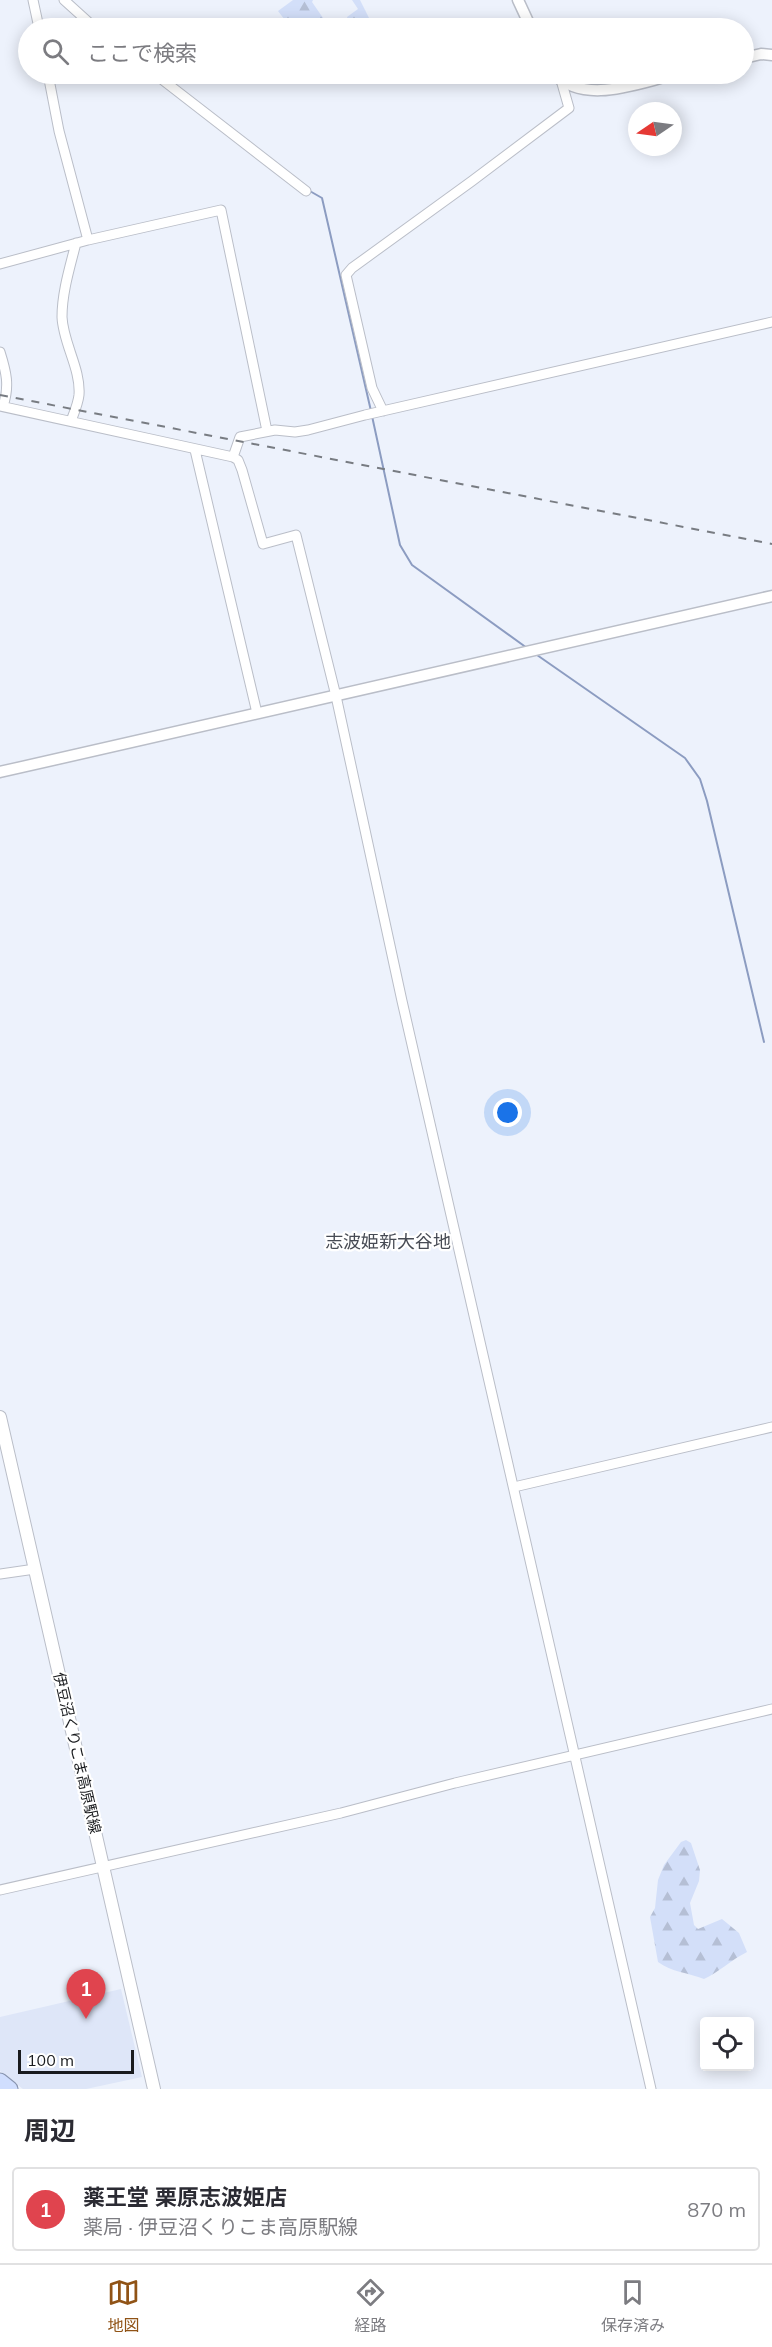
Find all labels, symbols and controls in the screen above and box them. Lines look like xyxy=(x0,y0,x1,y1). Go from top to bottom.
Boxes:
search box xyxy=(18,18,754,84)
icon: search xyxy=(39,35,72,68)
text: ここで検索 xyxy=(87,39,197,67)
north arrow xyxy=(628,102,682,156)
your location xyxy=(493,1098,522,1127)
district label: 志波姫新大谷地 xyxy=(325,1230,451,1253)
street label: 伊豆沼くりこま高原駅線 xyxy=(50,1670,105,1835)
pin: 1 xyxy=(66,1970,106,2019)
map controls xyxy=(700,2017,754,2071)
button: locate xyxy=(700,2017,754,2071)
scale bar xyxy=(18,2047,134,2074)
text: 100 m xyxy=(27,2050,74,2070)
text: 周辺 xyxy=(24,2114,76,2147)
text: 薬王堂 栗原志波姫店 xyxy=(83,2183,287,2211)
text: 1 xyxy=(40,2197,52,2222)
text: 870 m xyxy=(687,2197,746,2222)
text: 薬局 · 伊豆沼くりこま高原駅線 xyxy=(83,2214,358,2239)
tab: 地図 xyxy=(107,2276,140,2336)
tab: 経路 xyxy=(354,2276,387,2336)
tab: 保存済み xyxy=(601,2276,665,2336)

